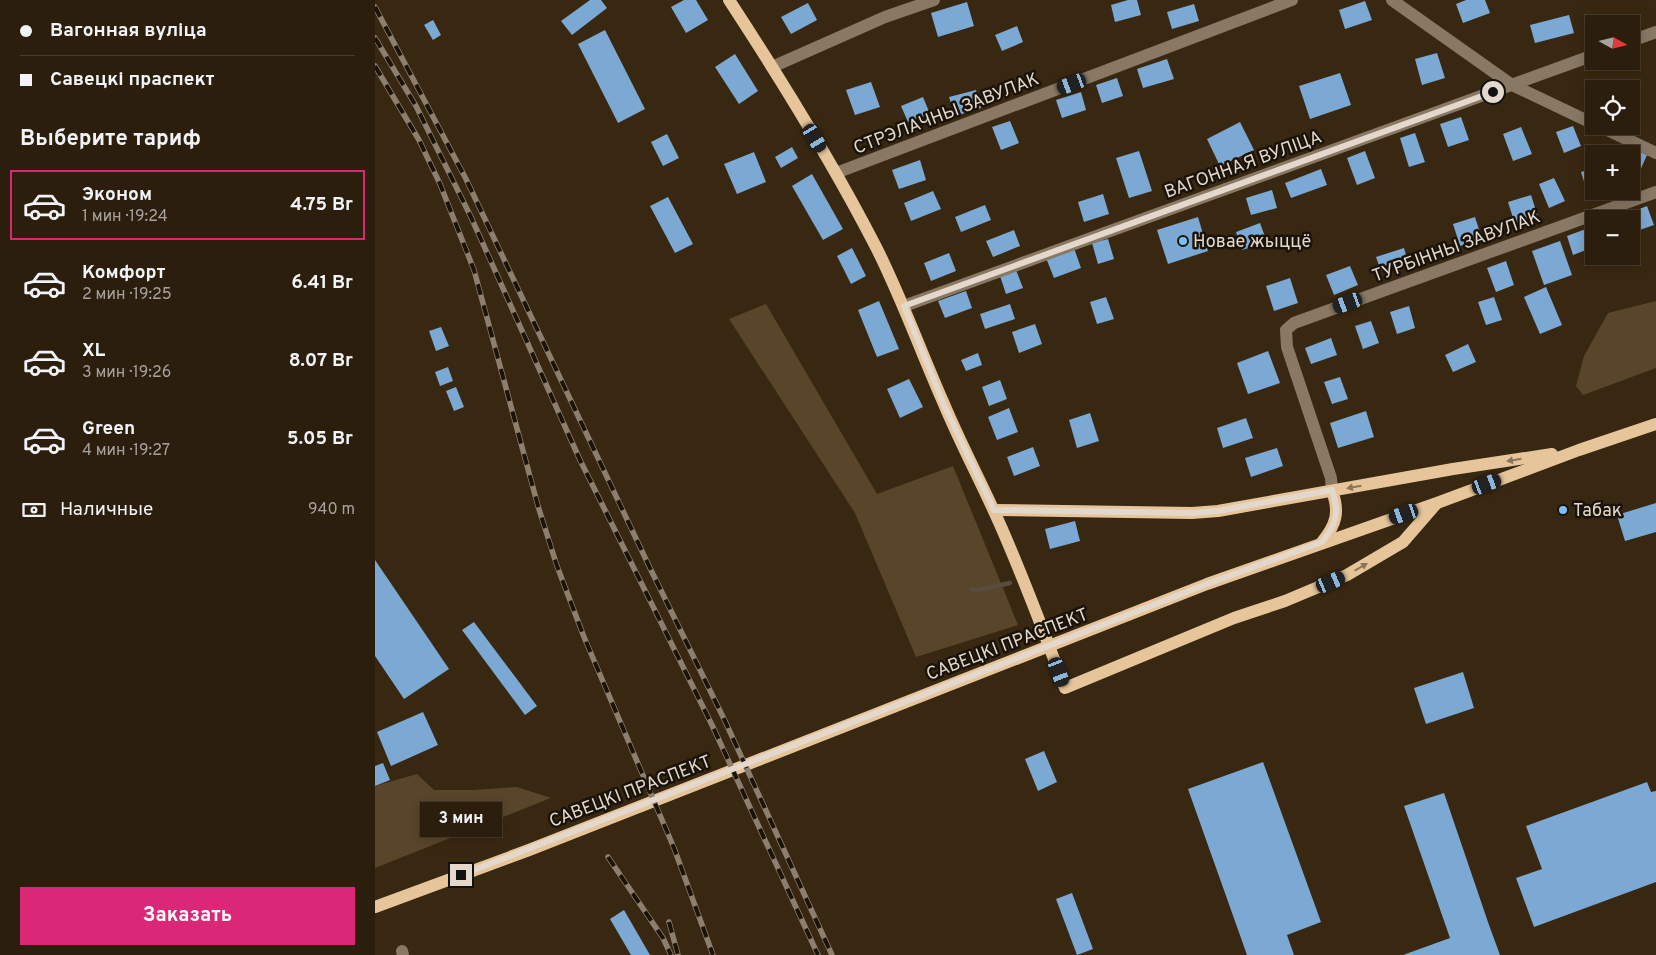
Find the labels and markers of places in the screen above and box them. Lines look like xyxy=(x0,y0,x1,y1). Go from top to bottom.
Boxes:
place label: Новае жыццё xyxy=(1193,231,1311,254)
marker: Новае жыццё xyxy=(1177,235,1189,247)
place label: Табак xyxy=(1573,500,1622,523)
marker: Табак xyxy=(1557,504,1569,516)

